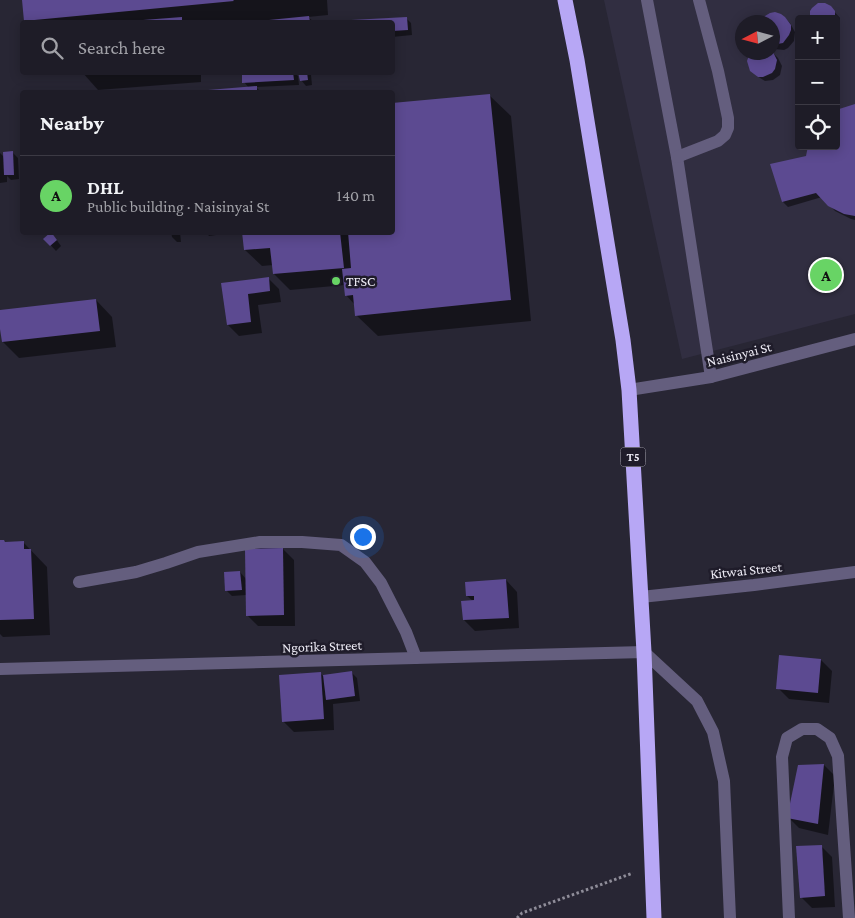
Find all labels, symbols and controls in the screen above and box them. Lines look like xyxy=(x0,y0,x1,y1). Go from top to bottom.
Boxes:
north arrow xyxy=(735,15,780,60)
map controls xyxy=(795,15,840,150)
button: + xyxy=(795,15,840,60)
search box xyxy=(20,20,395,75)
icon: search xyxy=(38,34,66,62)
text: Search here xyxy=(78,37,165,58)
button: − xyxy=(795,60,840,105)
button: locate xyxy=(795,105,840,150)
text: Nearby xyxy=(40,111,104,135)
text: DHL xyxy=(87,177,123,198)
text: A xyxy=(51,187,61,204)
text: 140 m xyxy=(337,187,375,204)
text: Public building · Naisinyai St xyxy=(87,198,269,215)
pin: A xyxy=(810,256,842,294)
place label: TFSC xyxy=(346,273,375,289)
marker: TFSC xyxy=(330,275,342,287)
street label: Naisinyai St xyxy=(705,338,773,370)
road number: T5 xyxy=(620,448,646,467)
your location xyxy=(350,524,376,550)
street label: Kitwai Street xyxy=(709,558,783,582)
street label: Ngorika Street xyxy=(282,637,363,655)

